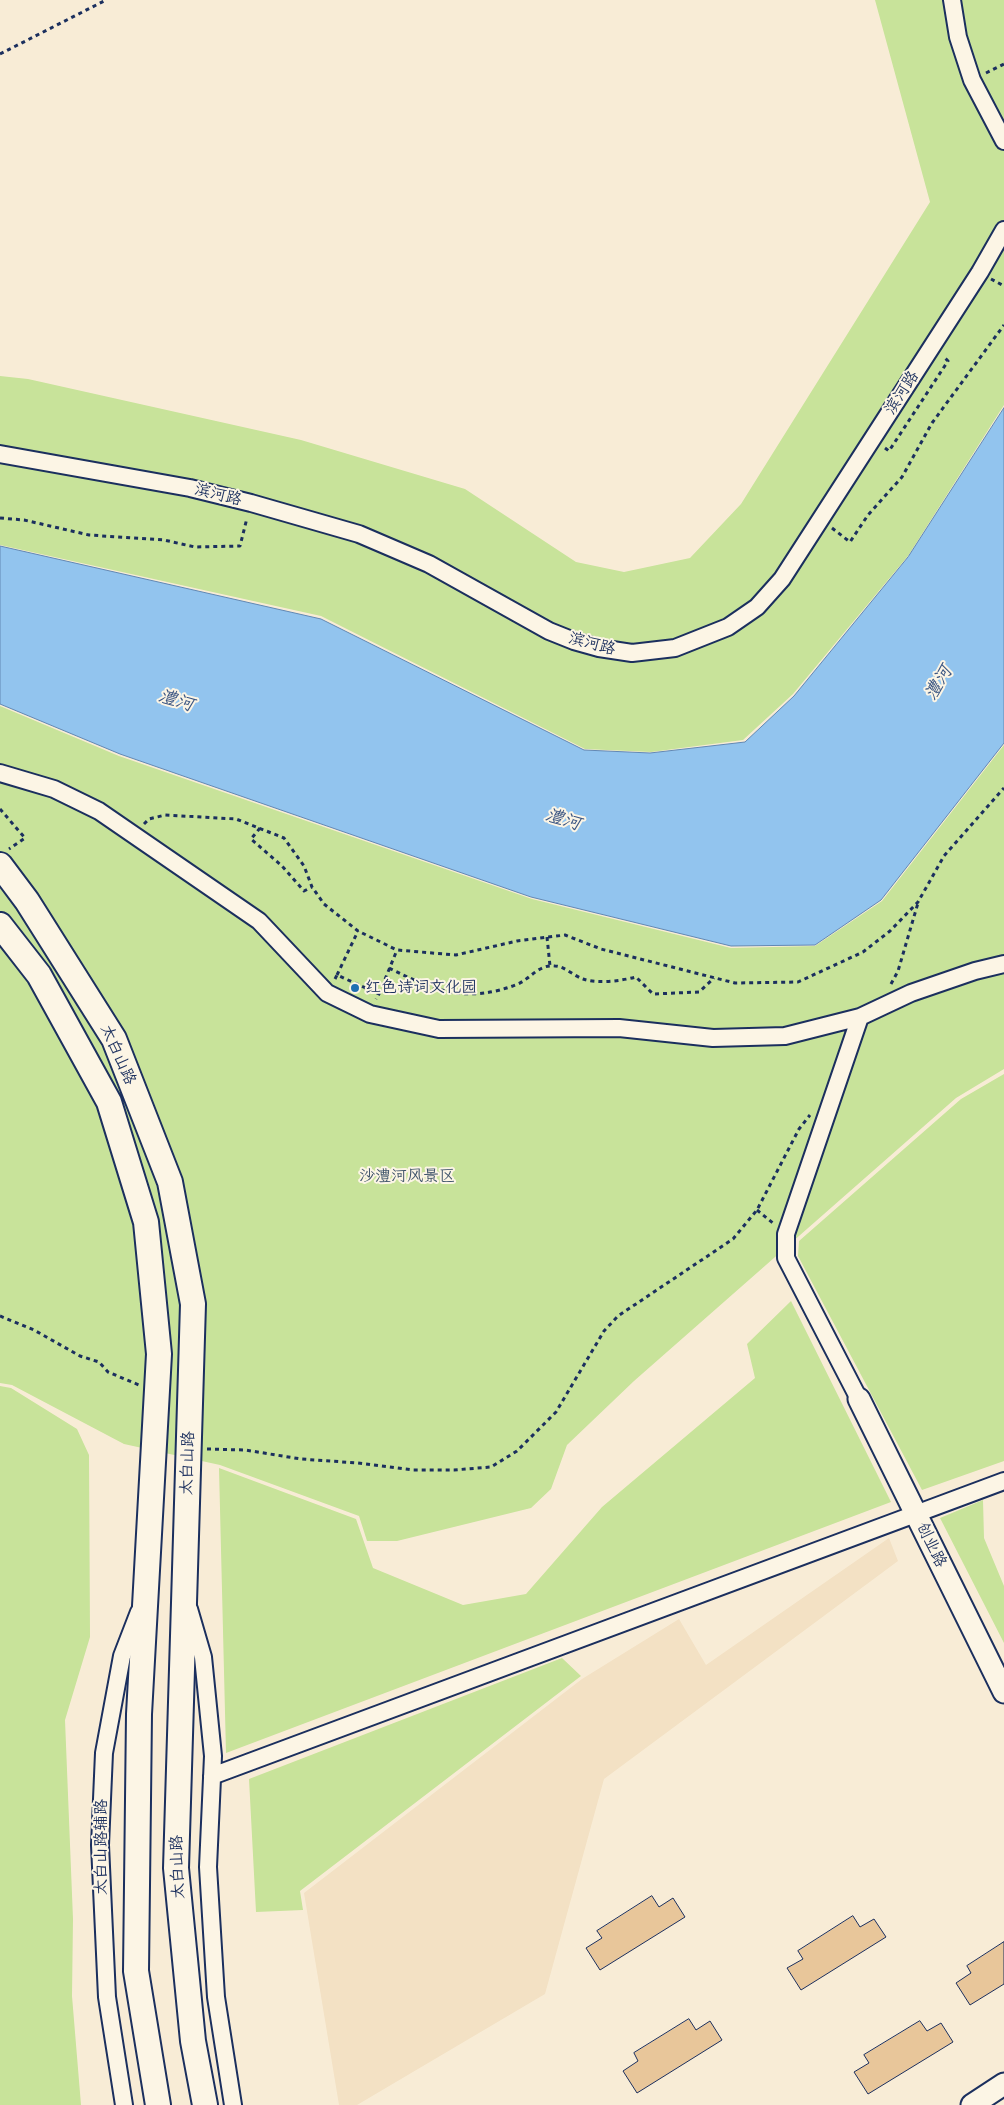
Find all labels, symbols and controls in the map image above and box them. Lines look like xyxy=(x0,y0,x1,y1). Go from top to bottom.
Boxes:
street label: 滨河路 xyxy=(881,368,923,418)
street label: 滨河路 xyxy=(192,480,244,510)
street label: 滨河路 xyxy=(566,629,618,659)
water label: 澧河 xyxy=(920,662,958,704)
water label: 澧河 xyxy=(156,685,196,717)
water label: 澧河 xyxy=(543,804,583,836)
place label: 红色诗词文化园 xyxy=(365,978,477,998)
marker: 红色诗词文化园 xyxy=(349,982,361,994)
street label: 太白山路 xyxy=(96,1022,140,1088)
park label: 沙澧河风景区 xyxy=(359,1167,455,1187)
street label: 太白山路 xyxy=(177,1431,199,1495)
street label: 创业路 xyxy=(912,1519,950,1571)
street label: 太白山路辅路 xyxy=(92,1799,112,1895)
street label: 太白山路 xyxy=(167,1835,189,1899)

